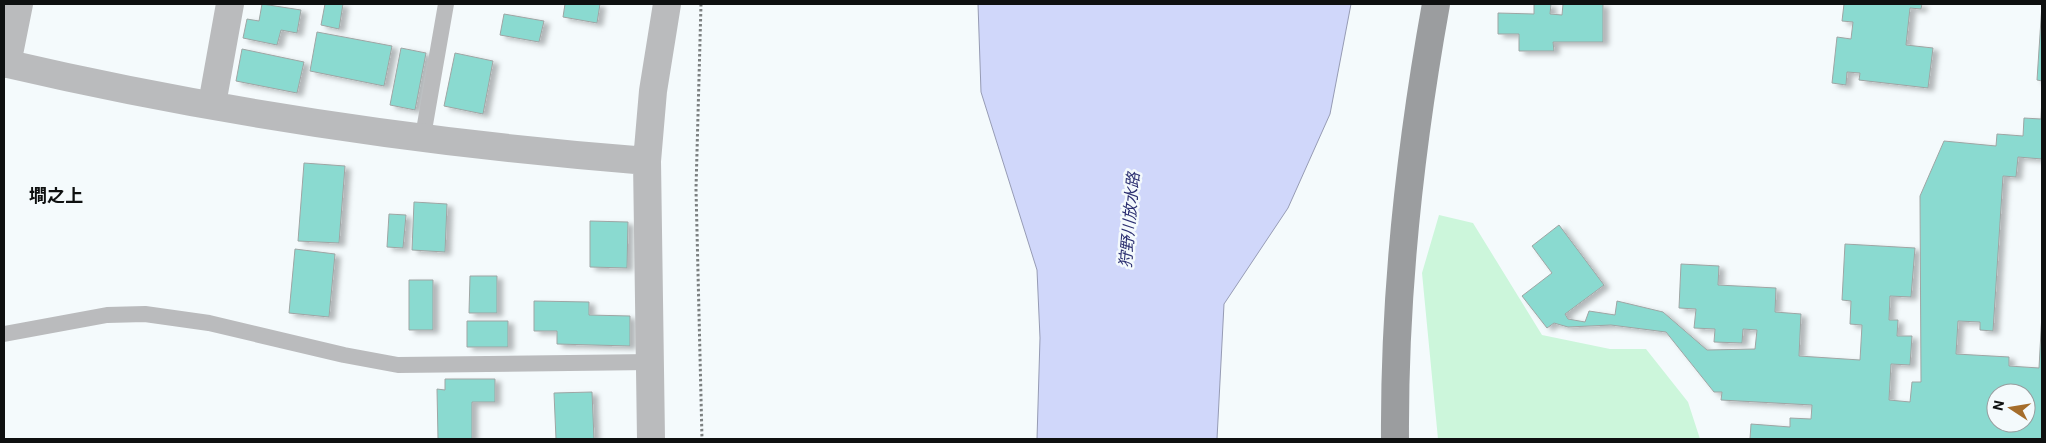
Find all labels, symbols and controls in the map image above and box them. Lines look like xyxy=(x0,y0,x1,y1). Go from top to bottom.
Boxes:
water label: 狩野川放水路 xyxy=(1116,169,1143,269)
district label: 墹之上 xyxy=(29,185,83,206)
north arrow xyxy=(1986,383,2036,433)
text: N xyxy=(1989,399,2007,412)

